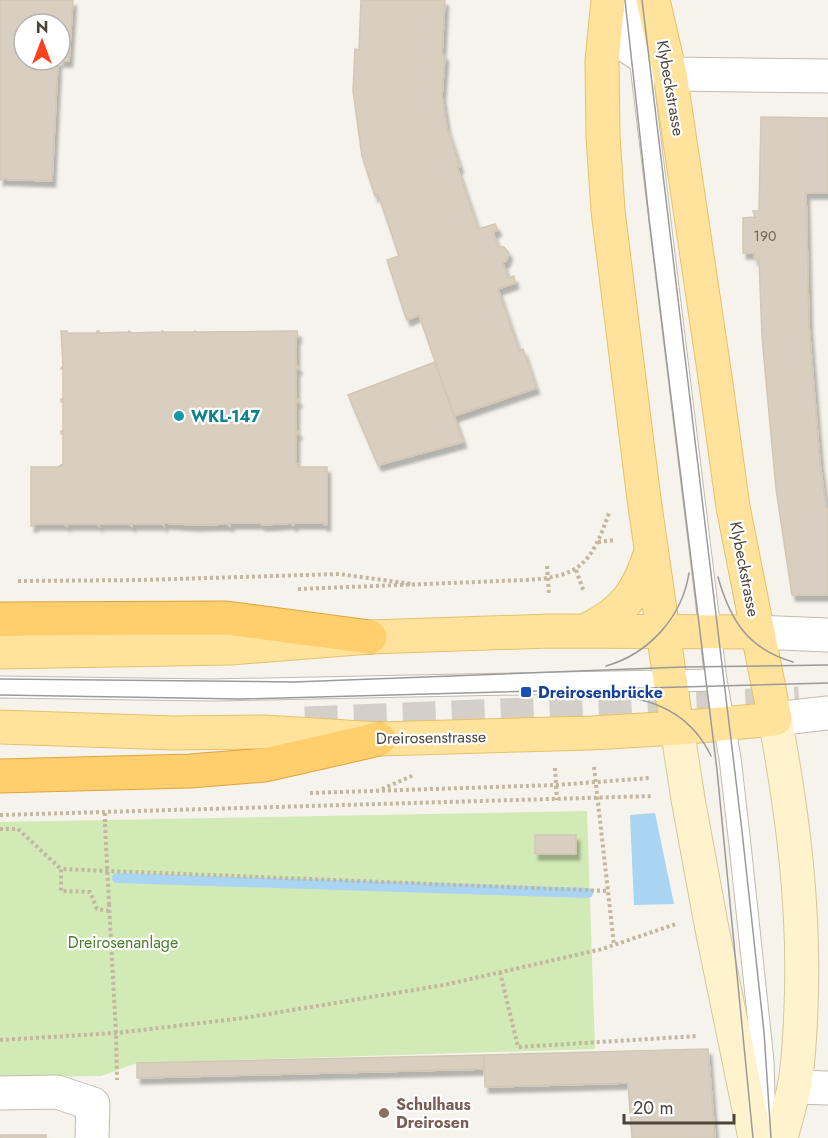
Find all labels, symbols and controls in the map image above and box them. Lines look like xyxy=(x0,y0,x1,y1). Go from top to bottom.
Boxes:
north arrow xyxy=(12,12,72,72)
text: N xyxy=(36,16,48,39)
street label: Klybeckstrasse xyxy=(651,39,690,138)
house number: 190 xyxy=(754,226,776,246)
place label: WKL-147 xyxy=(191,405,261,428)
marker: WKL-147 xyxy=(172,409,186,423)
street label: Klybeckstrasse xyxy=(724,520,765,619)
place label: Dreirosenbrücke xyxy=(538,681,663,704)
marker: Dreirosenbrücke xyxy=(519,685,533,699)
street label: Dreirosenstrasse xyxy=(376,725,486,750)
park label: Dreirosenanlage xyxy=(68,931,178,954)
scale bar xyxy=(624,1087,734,1125)
place label: Schulhaus Dreirosen xyxy=(396,1093,471,1134)
text: 20 m xyxy=(633,1095,673,1121)
marker: Schulhaus Dreirosen xyxy=(377,1106,391,1120)

